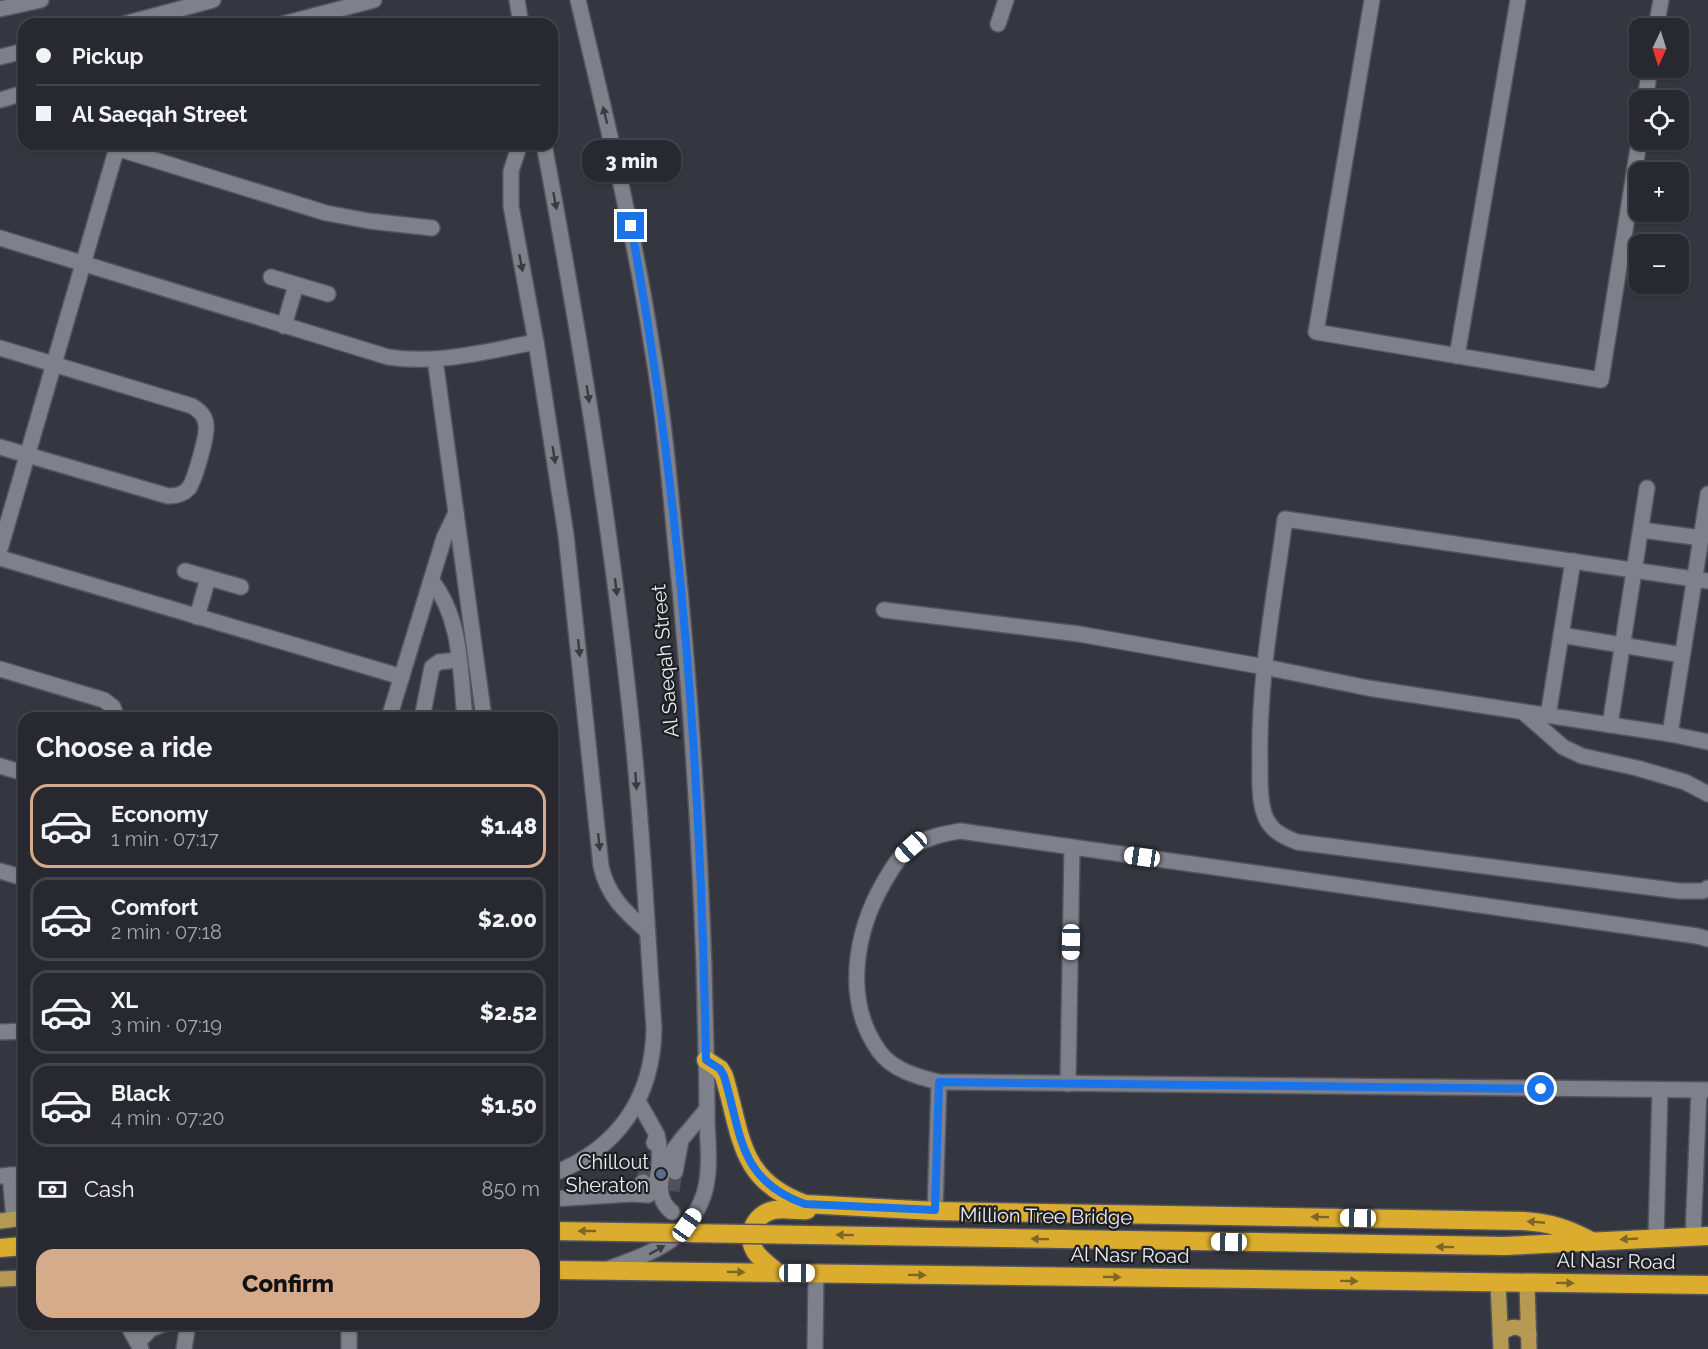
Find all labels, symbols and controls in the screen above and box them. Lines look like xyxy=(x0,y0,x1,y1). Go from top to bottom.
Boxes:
north arrow xyxy=(1629,18,1689,78)
map controls xyxy=(1629,18,1689,294)
text: Pickup xyxy=(72,43,144,69)
button: locate xyxy=(1629,90,1689,150)
text: Al Saeqah Street xyxy=(72,101,248,127)
one-way arrow xyxy=(600,106,610,124)
callout: 3 min xyxy=(582,139,680,181)
text: 3 min xyxy=(605,149,658,173)
button: + xyxy=(1629,162,1689,222)
one-way arrow xyxy=(551,192,560,211)
route end xyxy=(617,212,644,239)
button: − xyxy=(1629,234,1689,294)
one-way arrow xyxy=(517,254,526,273)
one-way arrow xyxy=(583,384,592,403)
one-way arrow xyxy=(549,446,558,465)
one-way arrow xyxy=(611,577,620,596)
street label: Al Saeqah Street xyxy=(646,583,684,739)
one-way arrow xyxy=(574,639,584,658)
text: Choose a ride xyxy=(36,732,212,763)
one-way arrow xyxy=(631,771,641,790)
icon: car xyxy=(39,799,93,853)
text: Economy xyxy=(111,801,209,827)
text: $1.48 xyxy=(480,813,537,839)
text: 1 min · 07:17 xyxy=(111,827,219,851)
car xyxy=(892,828,930,866)
one-way arrow xyxy=(594,833,604,852)
car xyxy=(1123,846,1161,868)
icon: car xyxy=(39,892,93,946)
text: Comfort xyxy=(111,894,198,920)
text: $2.00 xyxy=(478,906,537,932)
text: 2 min · 07:18 xyxy=(111,920,222,944)
car xyxy=(1062,924,1080,960)
icon: car xyxy=(39,985,93,1039)
text: XL xyxy=(111,987,138,1013)
text: $2.52 xyxy=(480,999,537,1025)
text: 3 min · 07:19 xyxy=(111,1013,222,1037)
route start xyxy=(1527,1075,1554,1102)
icon: car xyxy=(39,1078,93,1132)
text: Black xyxy=(111,1080,170,1106)
text: $1.50 xyxy=(480,1092,537,1118)
text: 4 min · 07:20 xyxy=(111,1106,225,1130)
place label: Chillout Sheraton xyxy=(566,1150,649,1197)
marker: Chillout Sheraton xyxy=(654,1167,668,1181)
icon: cash xyxy=(36,1173,69,1206)
text: Cash xyxy=(84,1176,135,1202)
text: 850 m xyxy=(482,1177,540,1201)
street label: Million Tree Bridge xyxy=(960,1202,1133,1230)
car xyxy=(669,1205,705,1245)
car xyxy=(1340,1209,1376,1227)
one-way arrow xyxy=(1311,1212,1330,1222)
one-way arrow xyxy=(1527,1217,1546,1227)
one-way arrow xyxy=(578,1226,597,1236)
one-way arrow xyxy=(836,1230,855,1240)
car xyxy=(1211,1233,1247,1251)
one-way arrow xyxy=(1031,1234,1050,1244)
one-way arrow xyxy=(1619,1235,1638,1244)
street label: Al Nasr Road xyxy=(1070,1242,1190,1268)
one-way arrow xyxy=(1436,1242,1455,1251)
one-way arrow xyxy=(649,1245,666,1255)
street label: Al Nasr Road xyxy=(1556,1248,1676,1274)
button: Confirm xyxy=(36,1249,540,1318)
car xyxy=(779,1264,815,1282)
one-way arrow xyxy=(727,1267,746,1277)
one-way arrow xyxy=(907,1270,926,1279)
one-way arrow xyxy=(1102,1272,1121,1282)
one-way arrow xyxy=(1339,1276,1358,1285)
one-way arrow xyxy=(1555,1279,1574,1288)

